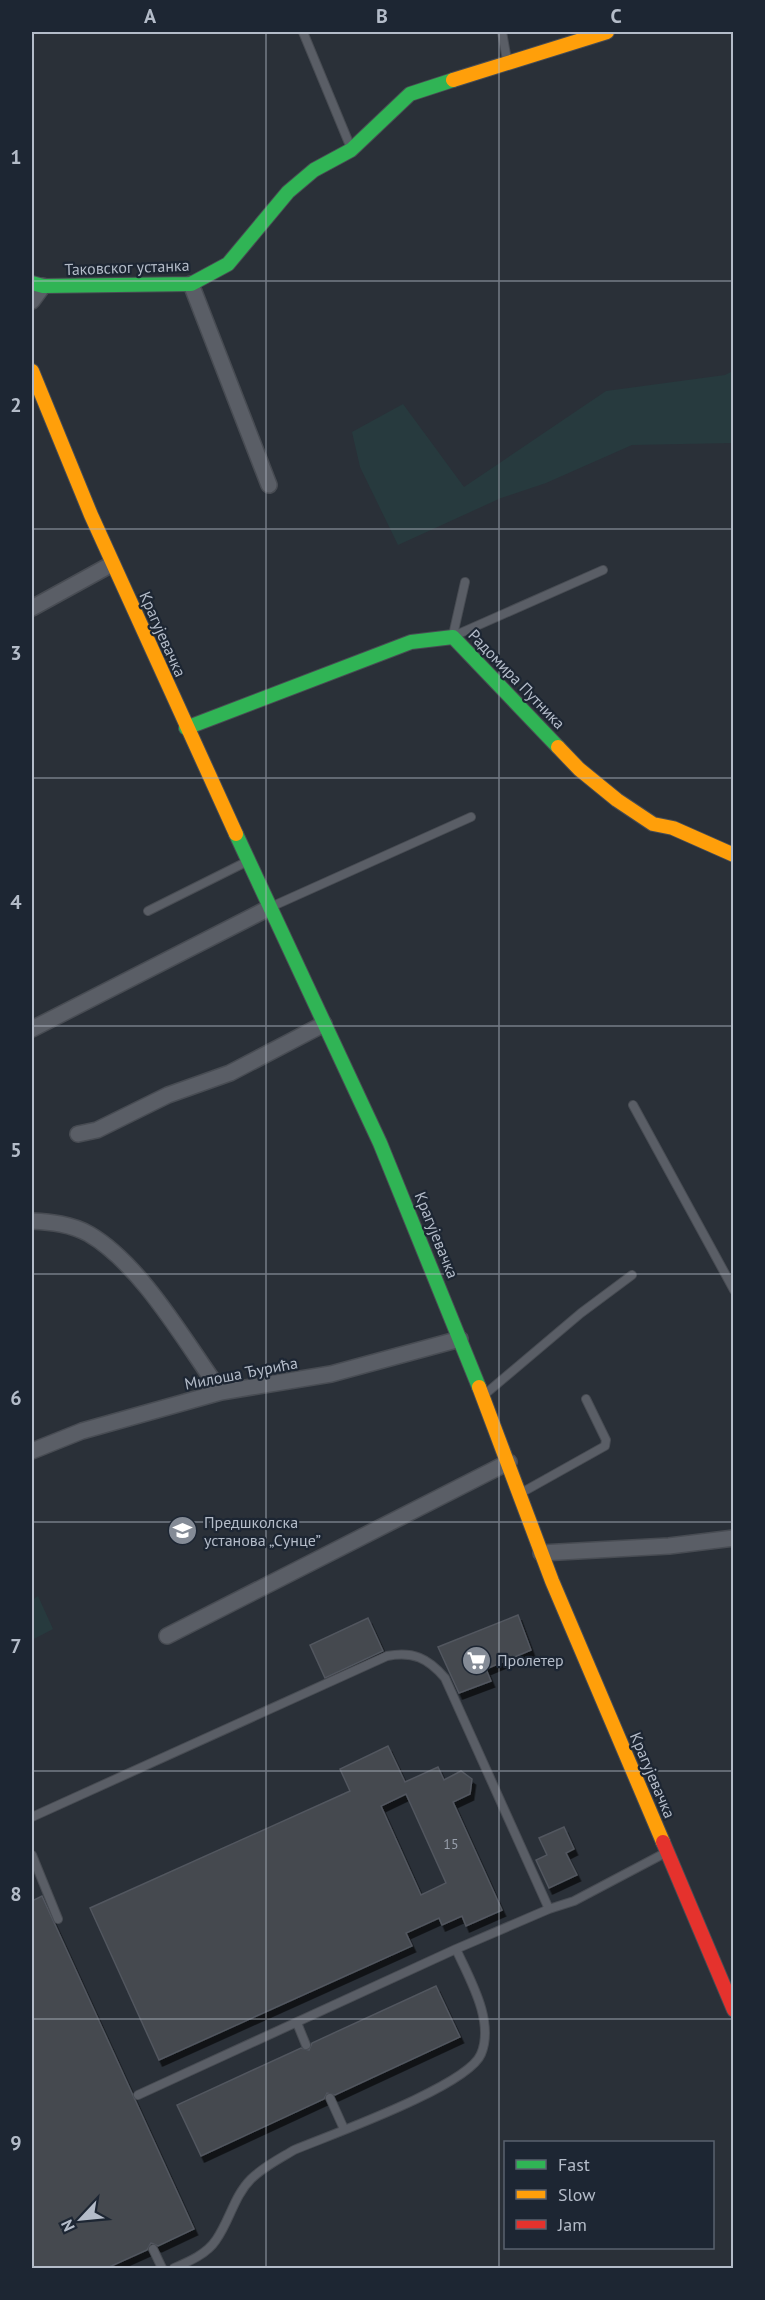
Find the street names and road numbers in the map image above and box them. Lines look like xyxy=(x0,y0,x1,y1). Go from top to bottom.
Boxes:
street label: Таковског устанка xyxy=(64,255,190,279)
street label: Крагујевачка xyxy=(135,588,191,680)
street label: Радомира Путника xyxy=(464,625,570,733)
street label: Крагујевачка xyxy=(411,1189,463,1281)
street label: Милоша Ђурића xyxy=(183,1352,299,1394)
street label: Крагујевачка xyxy=(626,1729,680,1821)

